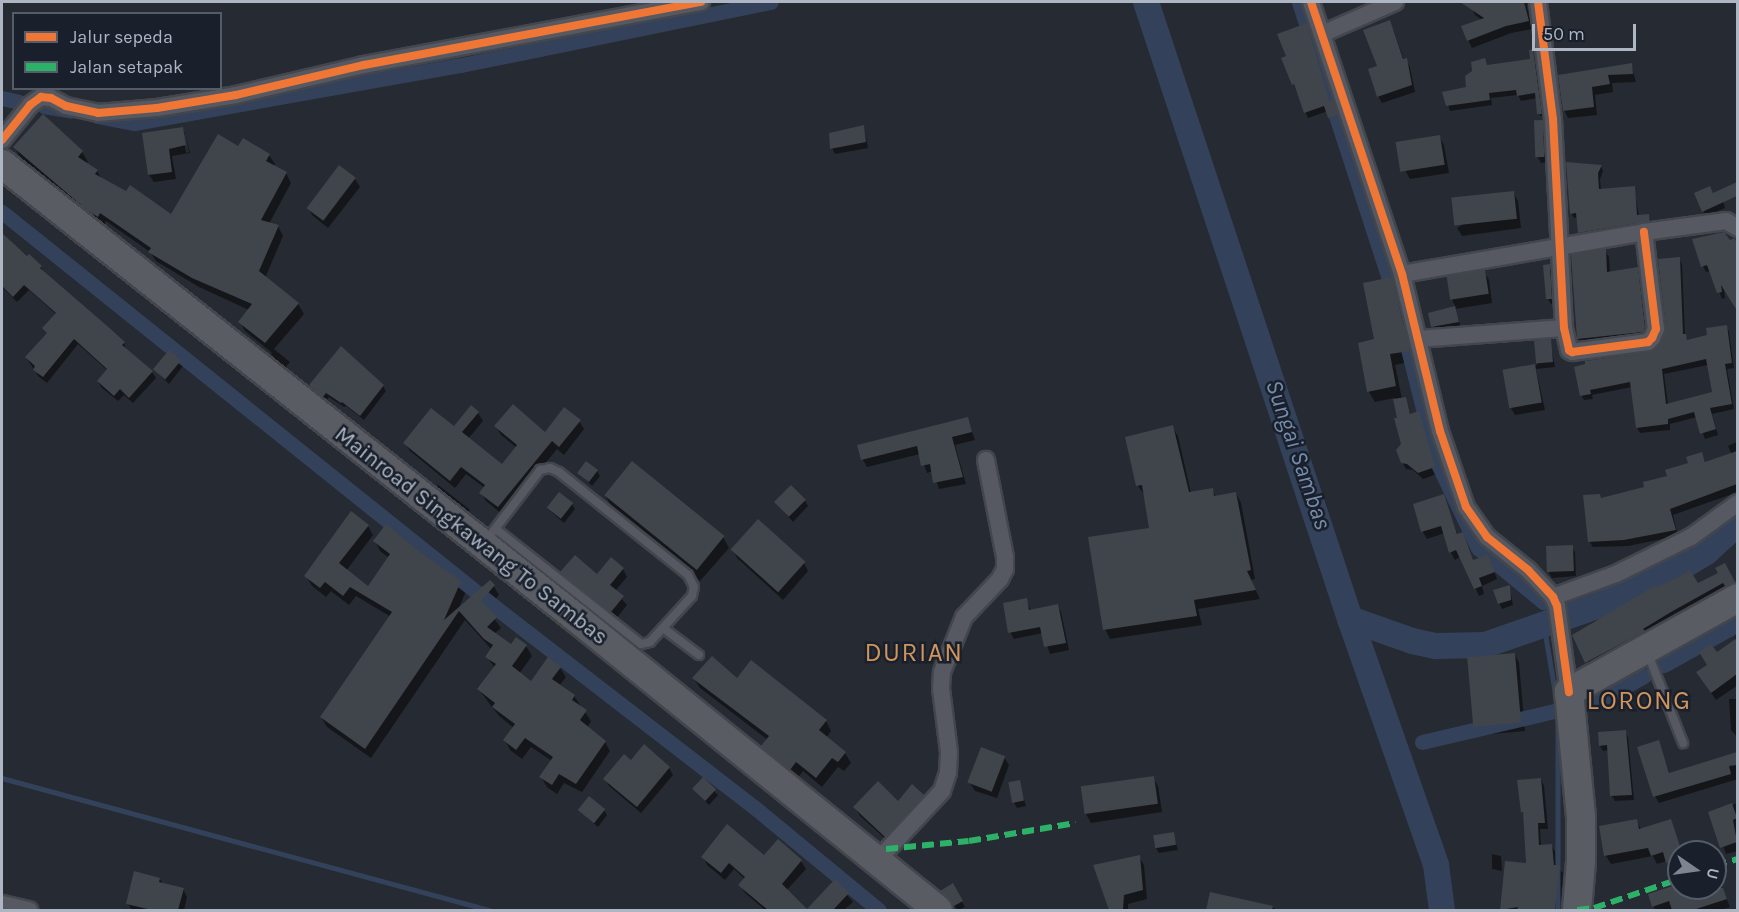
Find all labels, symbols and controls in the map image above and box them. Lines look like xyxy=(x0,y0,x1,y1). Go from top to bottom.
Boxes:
legend xyxy=(12,12,222,90)
scale bar xyxy=(1535,12,1638,50)
text: 50 m xyxy=(1543,23,1585,45)
text: Jalur sepeda xyxy=(70,26,173,48)
text: Jalan setapak xyxy=(70,56,183,78)
water label: Sungai Sambas xyxy=(1259,376,1337,534)
street label: Mainroad Singkawang To Sambas xyxy=(329,421,613,651)
district label: DURIAN xyxy=(864,637,964,669)
district label: LORONG xyxy=(1586,685,1692,717)
north arrow xyxy=(1667,840,1727,900)
text: U xyxy=(1703,866,1724,881)

